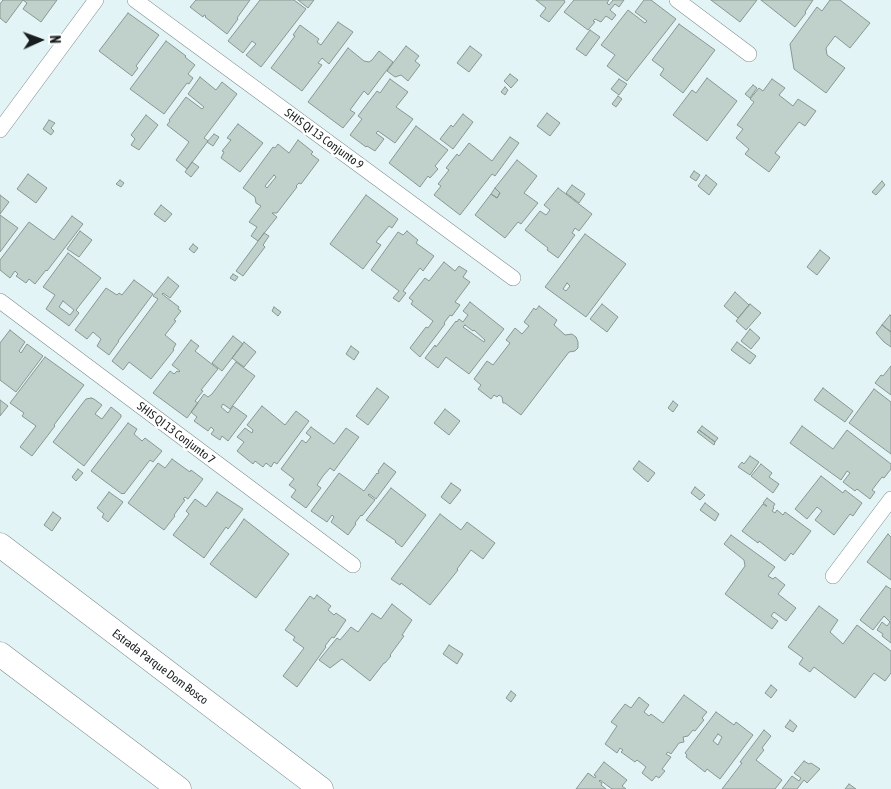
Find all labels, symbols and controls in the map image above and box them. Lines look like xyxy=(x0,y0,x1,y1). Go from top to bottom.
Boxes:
north arrow xyxy=(15,15,65,65)
text: N xyxy=(47,35,63,44)
street label: SHIS QI 13 Conjunto 9 xyxy=(282,106,366,172)
street label: SHIS QI 13 Conjunto 7 xyxy=(134,399,218,467)
street label: Estrada Parque Dom Bosco xyxy=(109,626,211,708)

